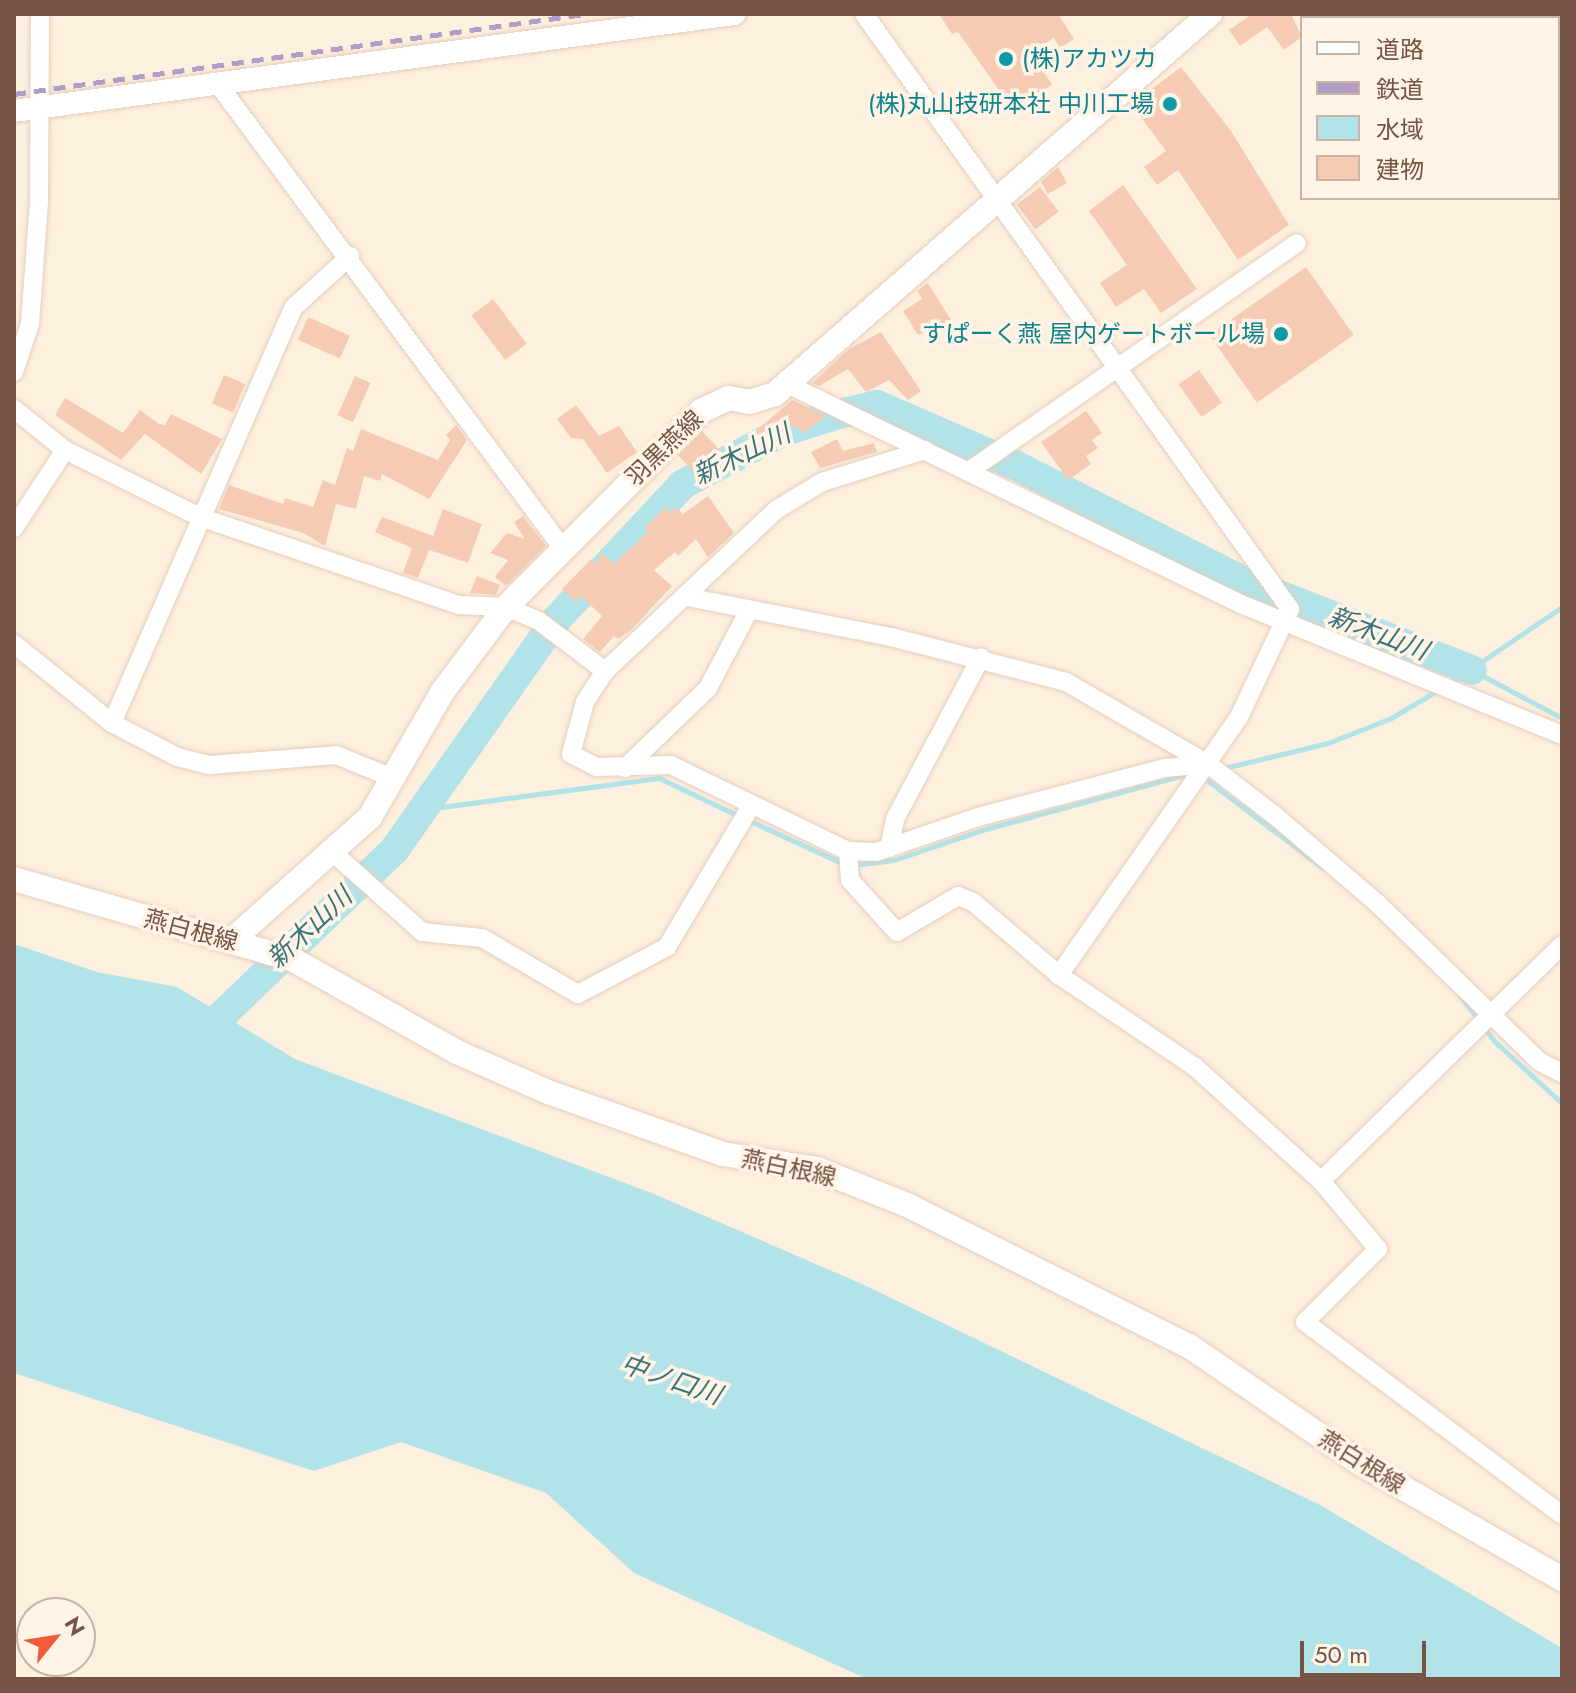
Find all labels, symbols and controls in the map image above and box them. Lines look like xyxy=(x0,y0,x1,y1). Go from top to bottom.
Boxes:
legend xyxy=(1300,16,1560,200)
text: 道路 xyxy=(1376,32,1424,67)
place label: (株)アカツカ xyxy=(1022,45,1157,73)
marker: (株)アカツカ xyxy=(997,50,1015,68)
text: 鉄道 xyxy=(1376,72,1424,107)
place label: (株)丸山技研本社 中川工場 xyxy=(868,90,1154,118)
marker: (株)丸山技研本社 中川工場 xyxy=(1161,95,1179,113)
text: 水域 xyxy=(1376,112,1424,147)
text: 建物 xyxy=(1376,152,1424,187)
place label: すぱーく燕 屋内ゲートボール場 xyxy=(922,320,1265,348)
marker: すぱーく燕 屋内ゲートボール場 xyxy=(1272,325,1290,343)
street label: 羽黒燕線 xyxy=(619,404,709,492)
water label: 新木山川 xyxy=(688,418,796,492)
water label: 新木山川 xyxy=(1324,601,1432,667)
water label: 新木山川 xyxy=(261,881,359,975)
street label: 燕白根線 xyxy=(141,904,241,956)
street label: 燕白根線 xyxy=(739,1144,839,1192)
water label: 中ノ口川 xyxy=(617,1348,725,1412)
street label: 燕白根線 xyxy=(1314,1424,1410,1500)
north arrow xyxy=(16,1597,96,1677)
text: N xyxy=(57,1610,93,1642)
scale bar xyxy=(1304,1625,1430,1675)
text: 50 m xyxy=(1314,1637,1368,1672)

